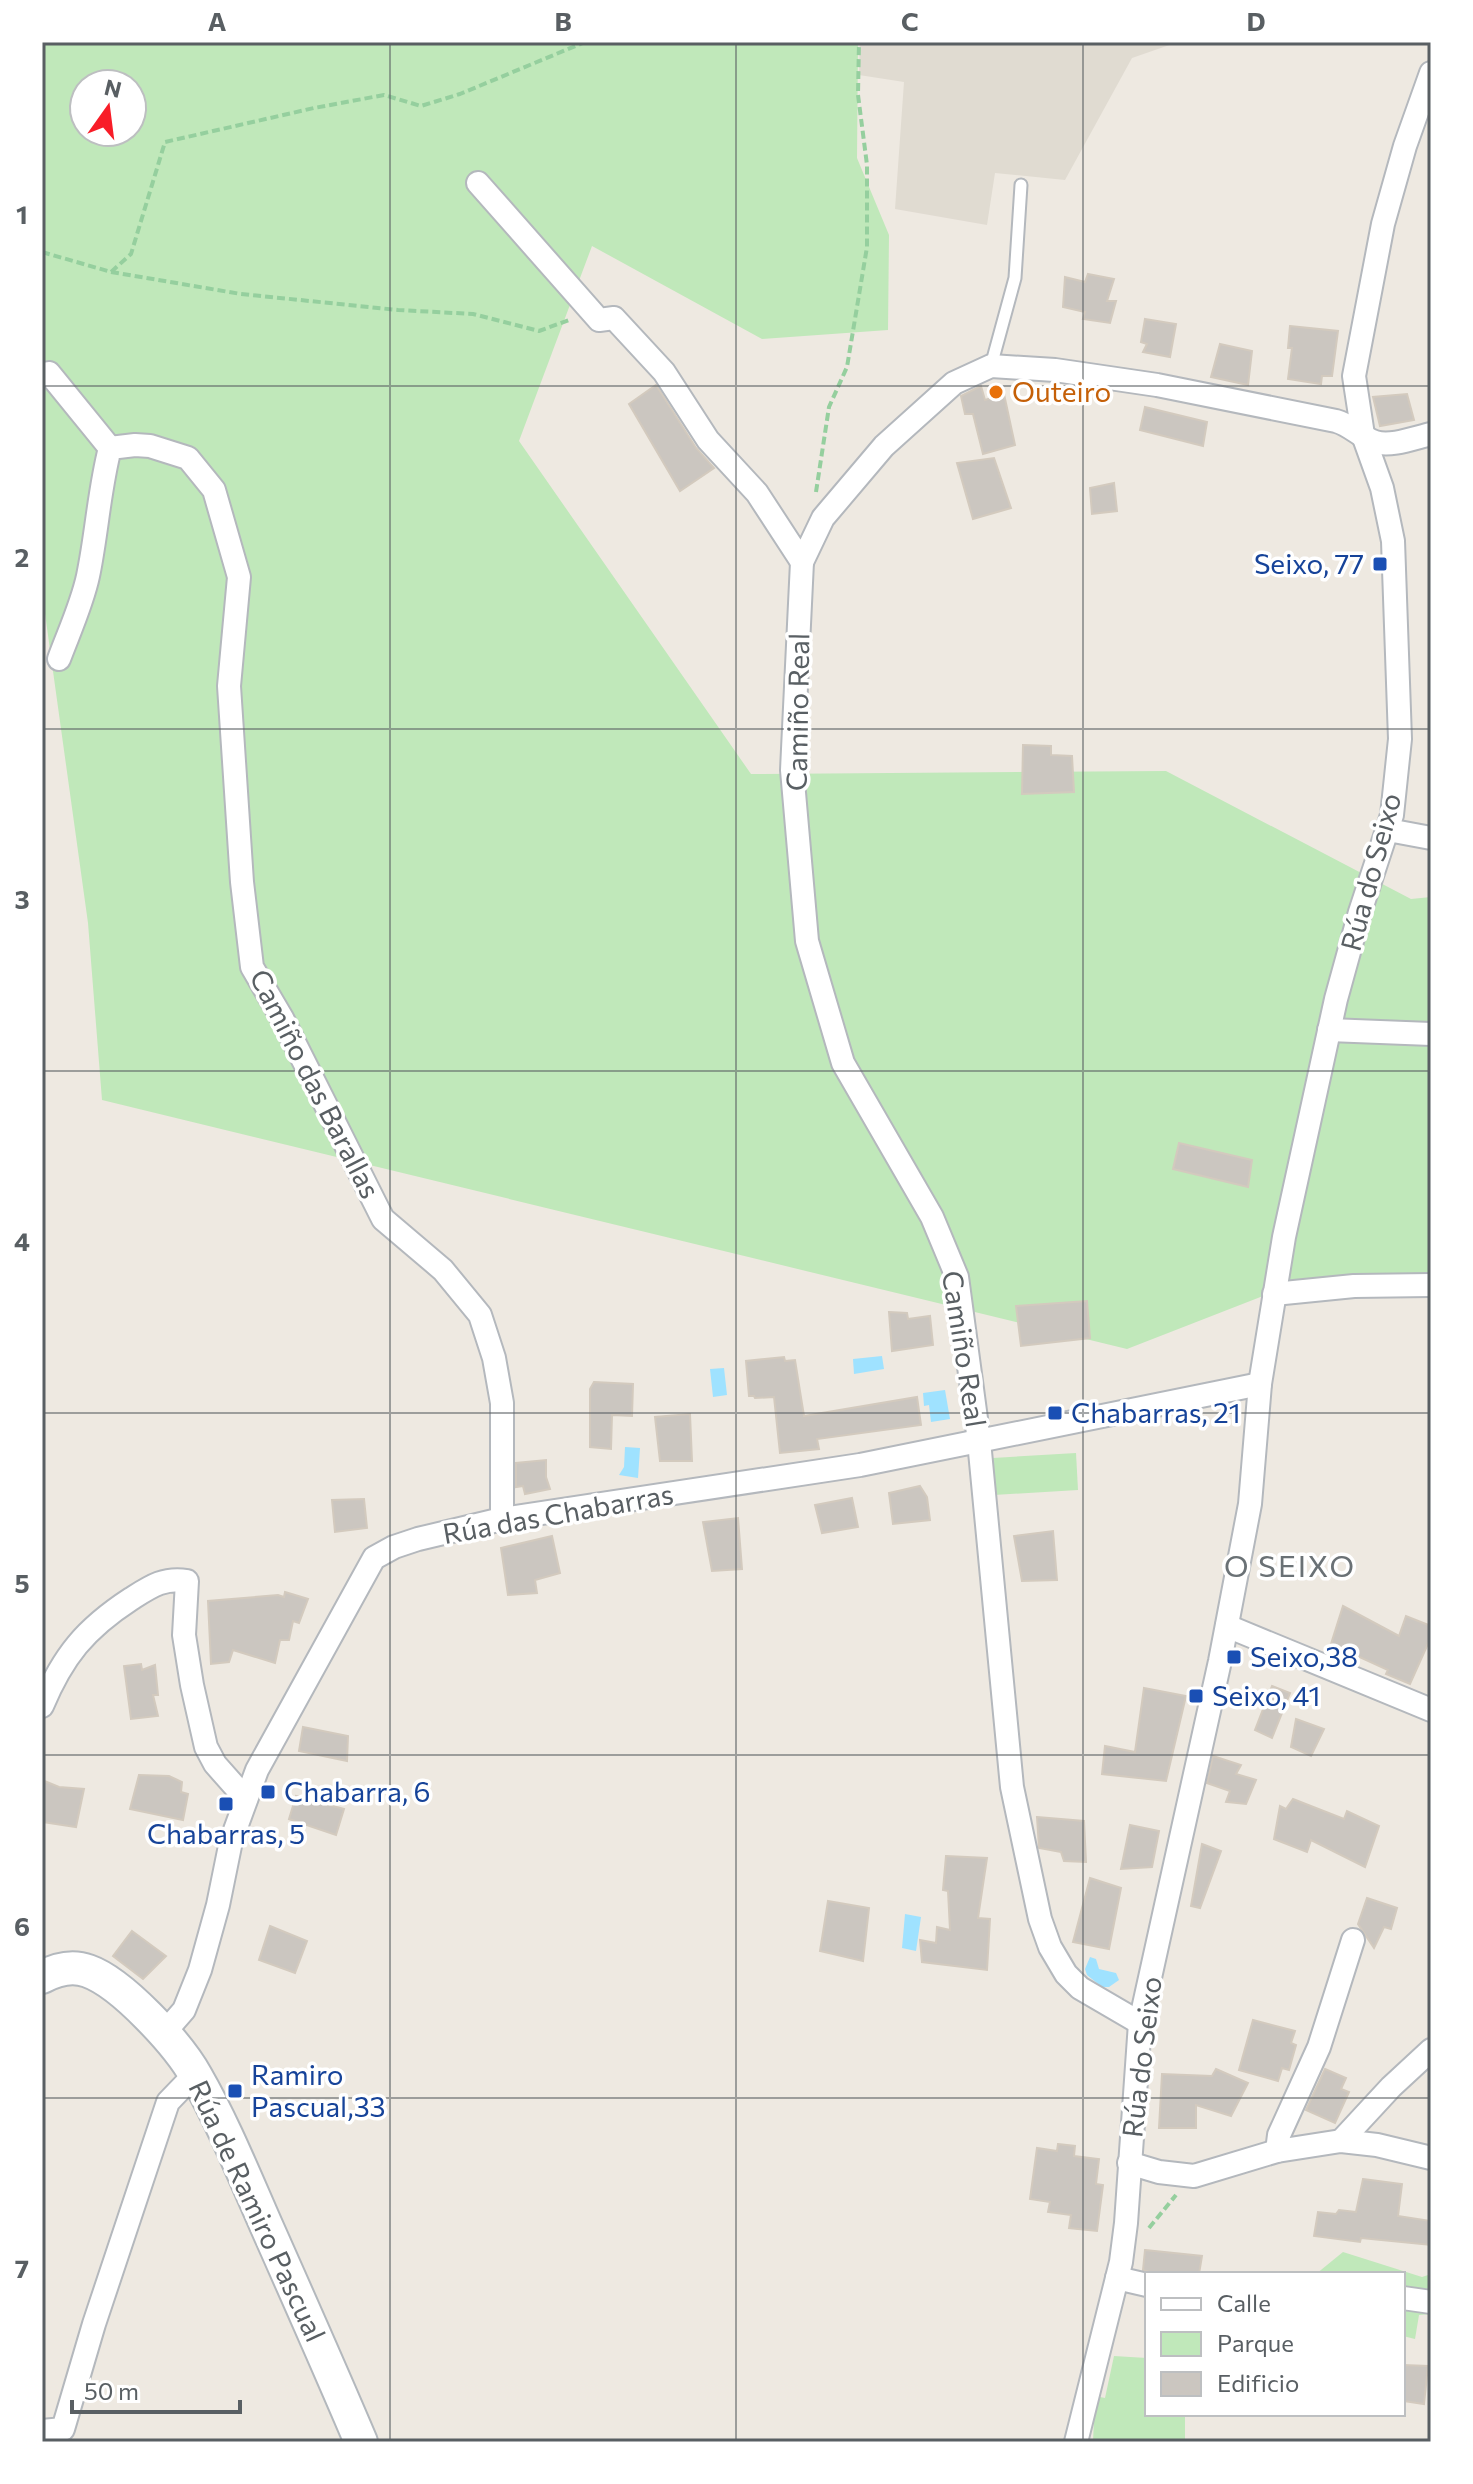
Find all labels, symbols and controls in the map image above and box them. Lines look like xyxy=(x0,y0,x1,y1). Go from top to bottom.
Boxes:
text: A xyxy=(208,5,227,36)
text: B xyxy=(554,5,572,36)
text: C xyxy=(901,5,919,36)
text: D xyxy=(1246,5,1266,36)
north arrow xyxy=(68,68,148,148)
text: N xyxy=(102,73,124,103)
text: 1 xyxy=(16,198,28,229)
place label: Outeiro xyxy=(1012,374,1111,408)
marker: Outeiro xyxy=(987,383,1005,401)
text: 2 xyxy=(15,541,29,572)
place label: Seixo, 77 xyxy=(1254,546,1364,580)
marker: Seixo, 77 xyxy=(1371,555,1389,573)
street label: Camiño Real xyxy=(779,633,815,791)
street label: Rúa do Seixo xyxy=(1333,789,1407,954)
text: 3 xyxy=(14,883,30,914)
street label: Camiño das Barallas xyxy=(243,963,388,1204)
text: 4 xyxy=(14,1225,30,1256)
street label: Camiño Real xyxy=(936,1268,994,1430)
place label: Chabarras, 21 xyxy=(1071,1395,1241,1429)
marker: Chabarras, 21 xyxy=(1046,1404,1064,1422)
street label: Rúa das Chabarras xyxy=(440,1476,676,1550)
district label: O SEIXO xyxy=(1224,1546,1356,1583)
text: 5 xyxy=(14,1567,30,1598)
place label: Seixo,38 xyxy=(1250,1639,1358,1673)
marker: Seixo,38 xyxy=(1225,1648,1243,1666)
place label: Seixo, 41 xyxy=(1212,1678,1320,1712)
marker: Seixo, 41 xyxy=(1187,1687,1205,1705)
place label: Chabarra, 6 xyxy=(284,1774,431,1808)
marker: Chabarra, 6 xyxy=(259,1783,277,1801)
marker: Chabarras, 5 xyxy=(217,1795,235,1813)
place label: Chabarras, 5 xyxy=(147,1816,305,1850)
text: 6 xyxy=(14,1910,30,1941)
street label: Rúa do Seixo xyxy=(1114,1974,1168,2139)
place label: Ramiro Pascual,33 xyxy=(251,2057,386,2123)
street label: Rúa de Ramiro Pascual xyxy=(182,2074,333,2347)
marker: Ramiro Pascual,33 xyxy=(226,2082,244,2100)
text: 7 xyxy=(15,2252,29,2283)
legend xyxy=(1145,2272,1405,2416)
text: Calle xyxy=(1217,2288,1271,2317)
text: Parque xyxy=(1217,2328,1294,2357)
scale bar xyxy=(72,2364,240,2414)
text: Edificio xyxy=(1217,2368,1299,2397)
text: 50 m xyxy=(84,2376,139,2405)

